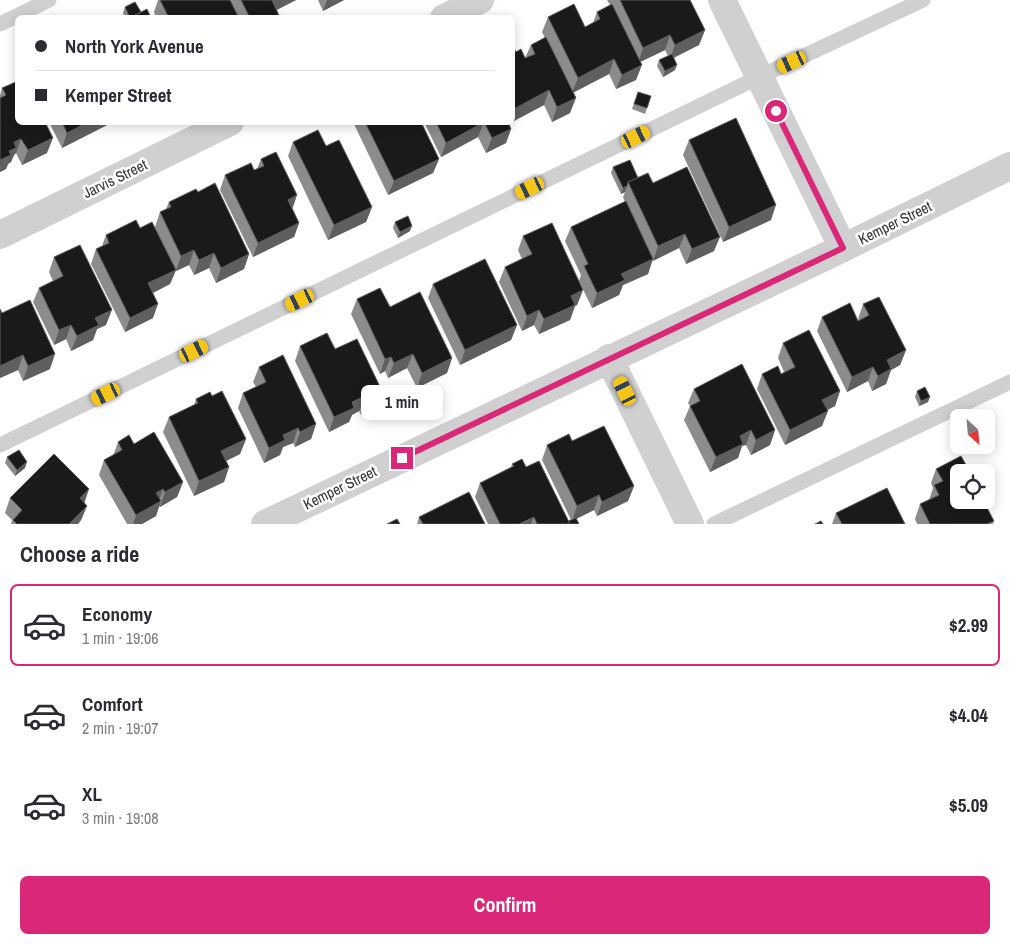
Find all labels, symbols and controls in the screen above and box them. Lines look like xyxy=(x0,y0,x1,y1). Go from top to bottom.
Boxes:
text: North York Avenue xyxy=(65,33,204,59)
car xyxy=(775,49,808,75)
text: Kemper Street xyxy=(65,82,172,108)
route start xyxy=(765,100,787,122)
car xyxy=(619,124,652,150)
street label: Jarvis Street xyxy=(79,154,151,203)
car xyxy=(513,175,546,201)
street label: Kemper Street xyxy=(855,195,936,249)
car xyxy=(283,287,316,313)
car xyxy=(177,338,210,364)
car xyxy=(611,374,638,408)
car xyxy=(89,381,122,407)
callout: 1 min xyxy=(361,386,443,420)
text: 1 min xyxy=(385,391,419,413)
north arrow xyxy=(950,409,995,454)
map controls xyxy=(950,409,995,509)
route end xyxy=(391,447,413,469)
street label: Kemper Street xyxy=(300,460,381,514)
button: locate xyxy=(950,464,995,509)
text: Choose a ride xyxy=(20,539,139,569)
text: Economy xyxy=(82,601,152,627)
icon: car xyxy=(22,603,67,648)
text: $2.99 xyxy=(949,612,988,638)
text: 1 min · 19:06 xyxy=(82,627,159,649)
text: Comfort xyxy=(82,691,143,717)
icon: car xyxy=(22,693,67,738)
text: $4.04 xyxy=(949,702,988,728)
text: 2 min · 19:07 xyxy=(82,717,159,739)
text: XL xyxy=(82,781,102,807)
icon: car xyxy=(22,783,67,828)
text: $5.09 xyxy=(949,792,988,818)
text: 3 min · 19:08 xyxy=(82,807,159,829)
button: Confirm xyxy=(20,876,990,934)

